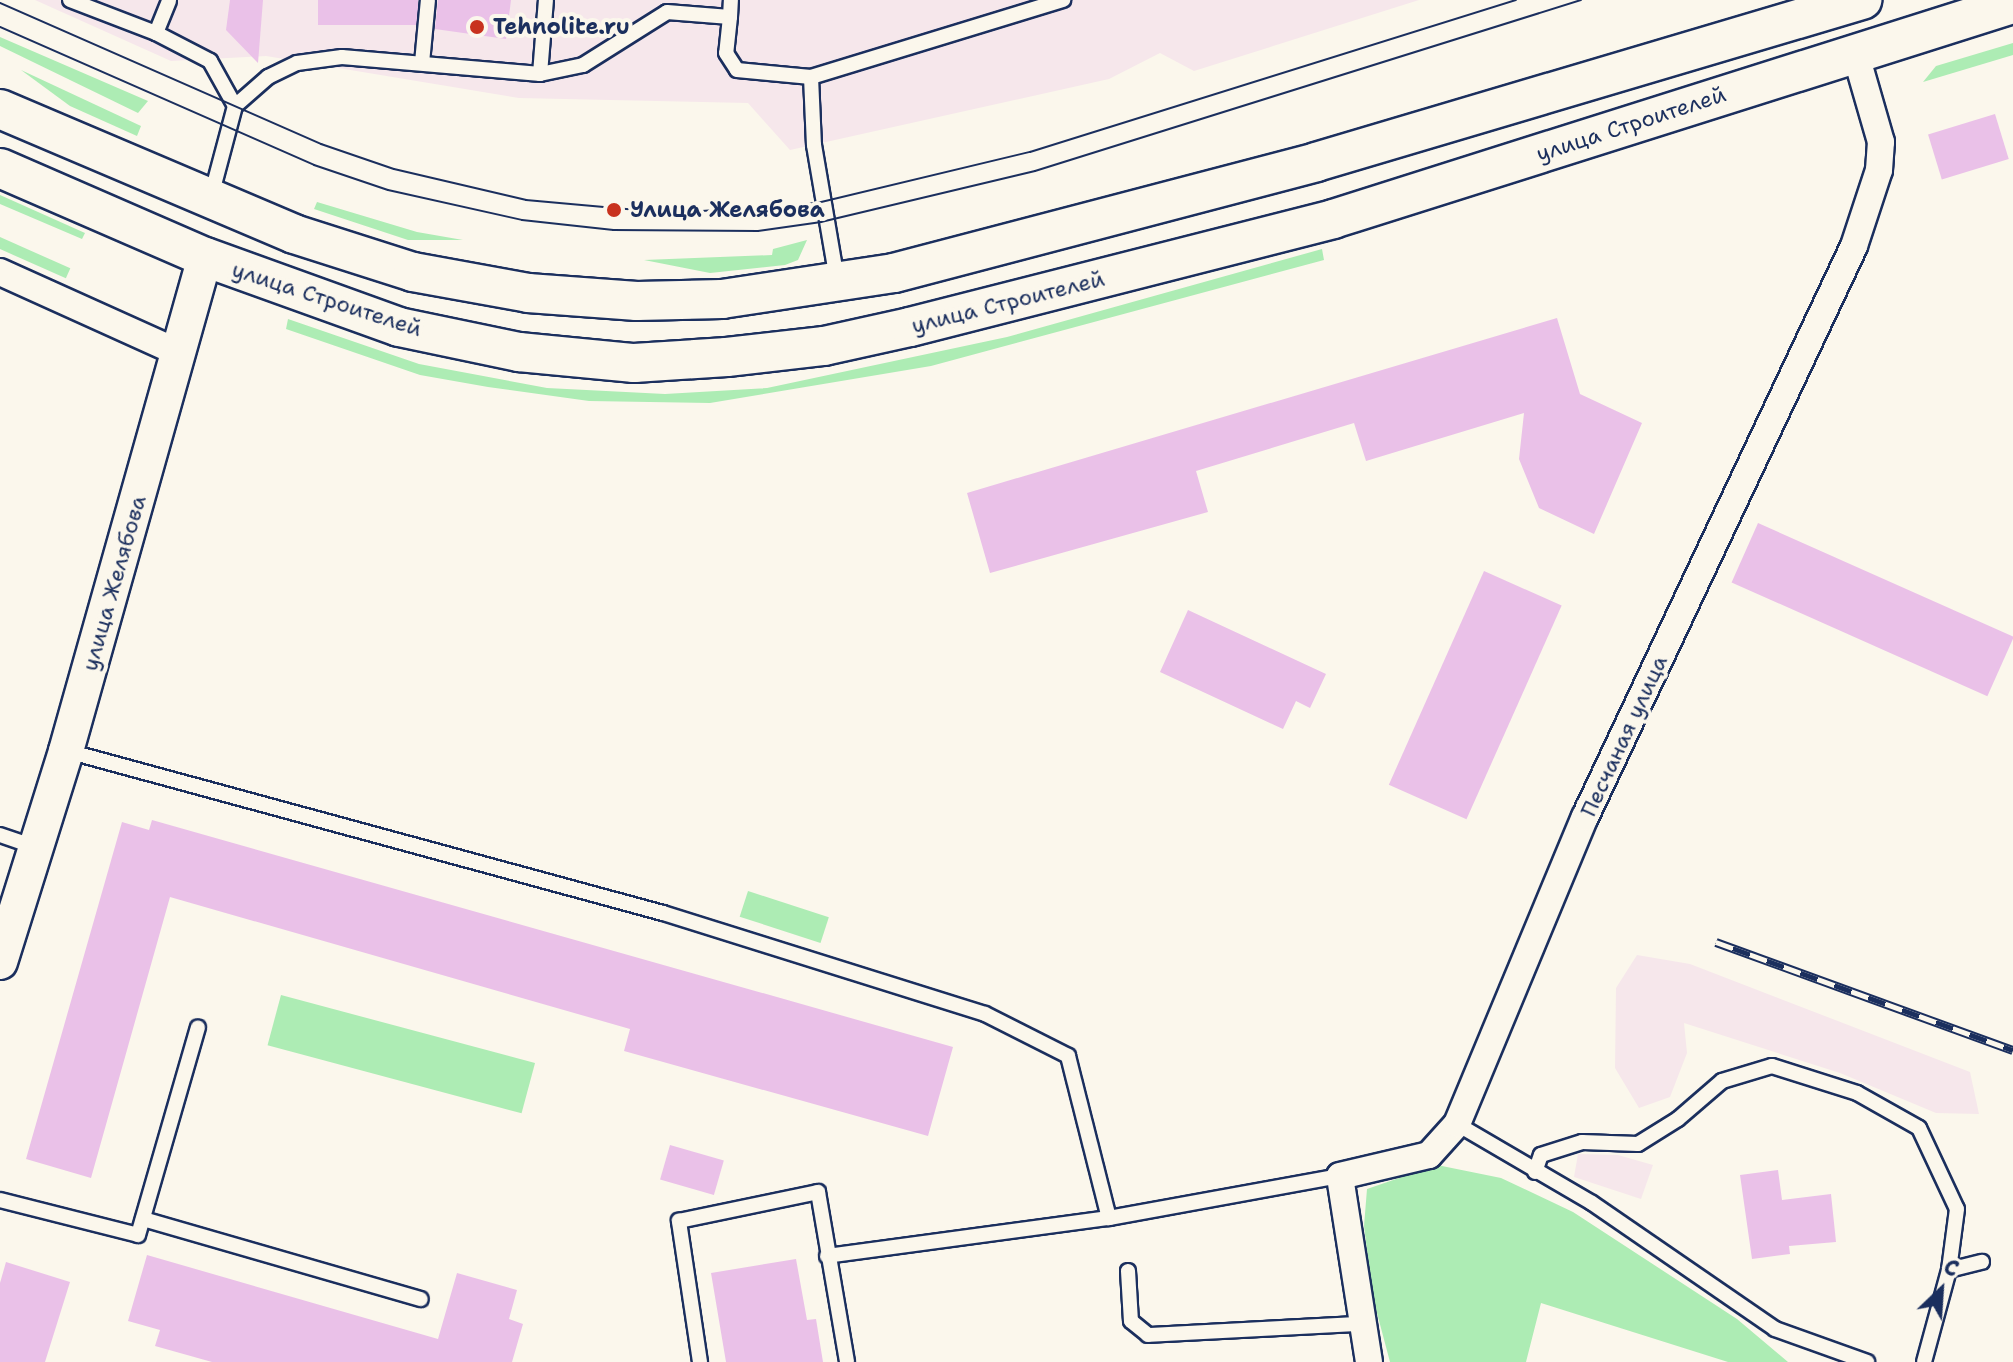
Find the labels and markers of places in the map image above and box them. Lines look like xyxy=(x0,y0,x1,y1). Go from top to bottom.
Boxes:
place label: Tehnolite.ru xyxy=(493,14,630,40)
marker: Tehnolite.ru xyxy=(468,18,486,36)
place label: Улица Желябова xyxy=(630,197,825,223)
marker: Улица Желябова xyxy=(605,201,623,219)

